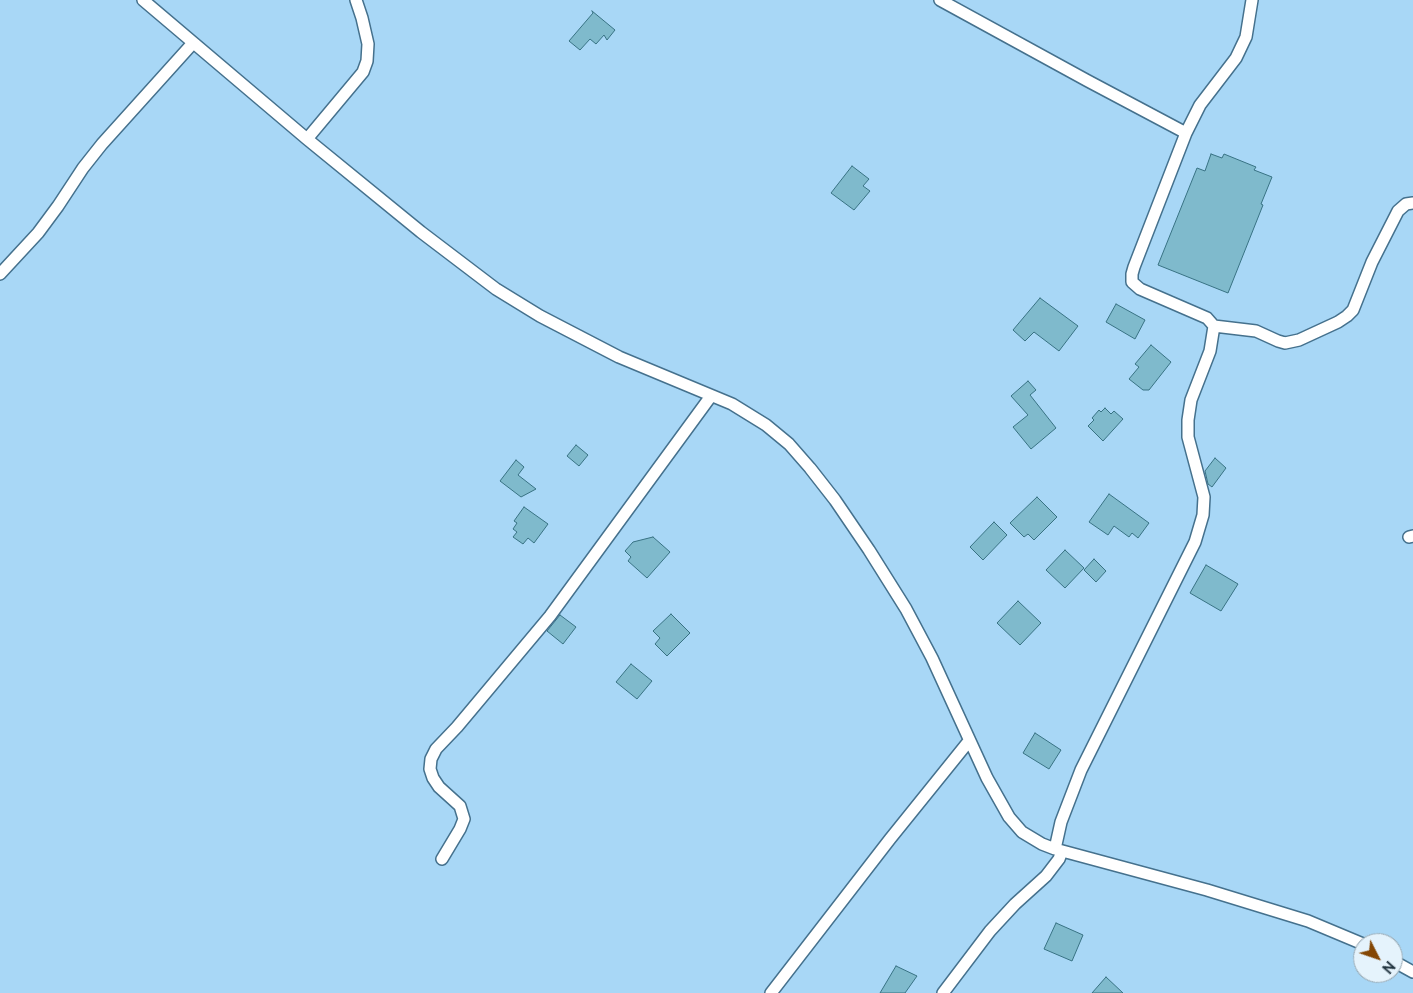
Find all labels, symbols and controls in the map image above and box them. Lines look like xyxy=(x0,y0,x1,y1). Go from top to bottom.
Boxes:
north arrow xyxy=(1353,933,1403,983)
text: N xyxy=(1379,958,1398,976)

